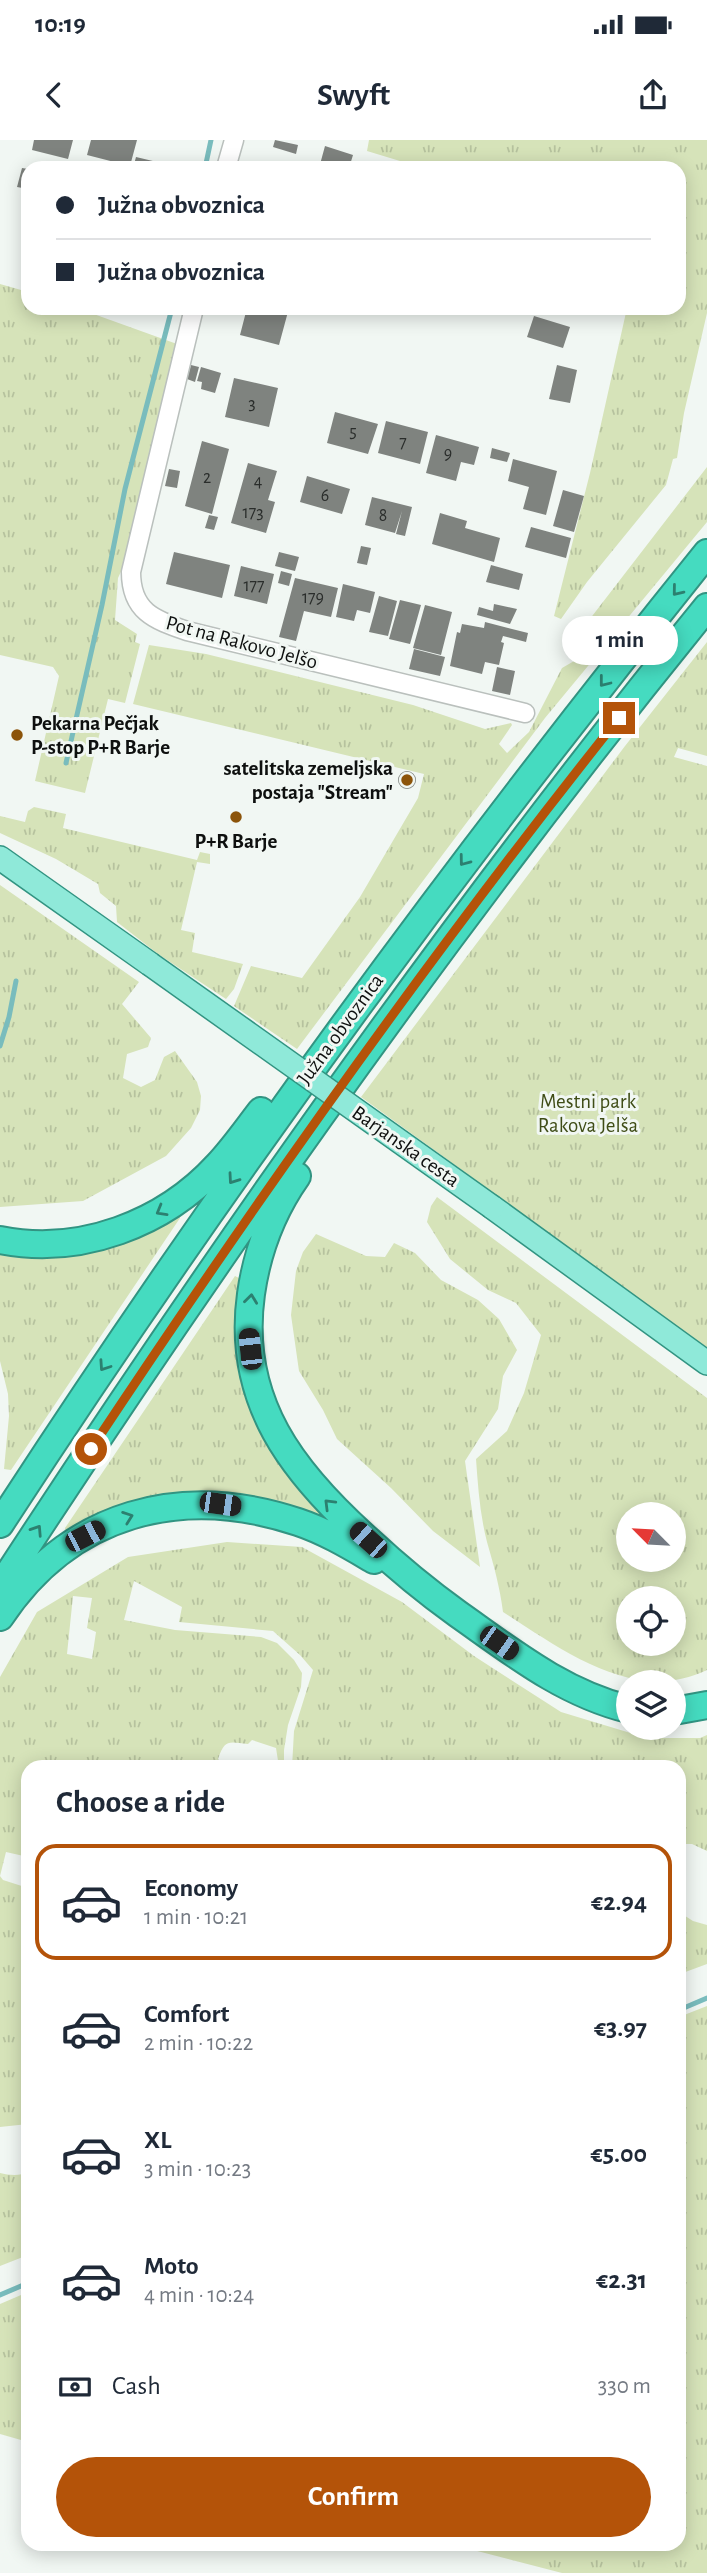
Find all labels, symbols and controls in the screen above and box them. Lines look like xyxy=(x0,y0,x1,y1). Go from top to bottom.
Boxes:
text: 10:19 xyxy=(35,11,86,37)
icon: back xyxy=(35,76,73,114)
icon: share xyxy=(634,76,672,114)
text: Swyft xyxy=(317,79,390,111)
text: Južna obvoznica xyxy=(98,192,265,218)
text: Južna obvoznica xyxy=(98,259,265,285)
house number: 3 xyxy=(248,395,256,413)
house number: 5 xyxy=(349,423,357,441)
house number: 7 xyxy=(399,434,407,452)
house number: 9 xyxy=(444,445,452,463)
house number: 2 xyxy=(203,469,211,487)
house number: 4 xyxy=(254,473,263,491)
house number: 6 xyxy=(321,487,329,505)
house number: 173 xyxy=(242,504,264,522)
house number: 8 xyxy=(379,507,387,525)
house number: 177 xyxy=(243,577,265,595)
one-way arrow xyxy=(672,583,685,595)
house number: 179 xyxy=(302,589,324,607)
street label: Pot na Rakovo Jelšo xyxy=(164,612,320,673)
callout: 1 min xyxy=(561,616,677,666)
text: 1 min xyxy=(596,629,644,652)
one-way arrow xyxy=(599,674,612,686)
route end xyxy=(603,702,635,734)
place label: Pekarna Pečjak P-stop P+R Barje xyxy=(31,713,170,758)
marker: Pekarna Pečjak P-stop P+R Barje xyxy=(9,727,25,743)
place label: satelitska zemeljska postaja "Stream" xyxy=(223,758,393,803)
marker: satelitska zemeljska postaja "Stream" xyxy=(399,772,415,788)
marker: P+R Barje xyxy=(228,809,244,825)
place label: P+R Barje xyxy=(195,831,277,852)
one-way arrow xyxy=(460,854,473,866)
street label: Južna obvoznica xyxy=(293,970,388,1089)
park label: Mestni park Rakova Jelša xyxy=(538,1091,638,1136)
street label: Barjanska cesta xyxy=(348,1102,463,1191)
one-way arrow xyxy=(229,1171,241,1184)
one-way arrow xyxy=(155,1203,168,1216)
one-way arrow xyxy=(243,1293,258,1305)
car xyxy=(238,1327,263,1371)
one-way arrow xyxy=(99,1359,112,1372)
route start xyxy=(75,1433,107,1465)
car xyxy=(198,1491,243,1517)
one-way arrow xyxy=(324,1499,337,1512)
north arrow xyxy=(616,1502,686,1572)
map controls xyxy=(616,1502,686,1740)
one-way arrow xyxy=(122,1511,134,1525)
car xyxy=(62,1517,109,1555)
car xyxy=(346,1518,391,1562)
one-way arrow xyxy=(29,1525,42,1538)
button: locate xyxy=(616,1586,686,1656)
car xyxy=(476,1622,523,1664)
button: layers xyxy=(616,1670,686,1740)
text: Choose a ride xyxy=(56,1786,225,1818)
icon: car xyxy=(60,1871,123,1934)
text: Economy xyxy=(144,1875,238,1901)
text: €2.94 xyxy=(591,1889,647,1915)
text: 1 min · 10:21 xyxy=(144,1906,248,1929)
icon: car xyxy=(60,1997,123,2060)
text: Comfort xyxy=(144,2001,229,2027)
text: €3.97 xyxy=(594,2015,647,2041)
text: 2 min · 10:22 xyxy=(144,2032,253,2055)
icon: car xyxy=(60,2123,123,2186)
text: XL xyxy=(144,2127,171,2153)
text: €5.00 xyxy=(591,2141,647,2167)
text: 3 min · 10:23 xyxy=(144,2158,251,2181)
icon: car xyxy=(60,2249,123,2312)
text: Moto xyxy=(144,2253,199,2279)
text: €2.31 xyxy=(596,2267,647,2293)
text: 4 min · 10:24 xyxy=(144,2284,254,2307)
icon: cash xyxy=(56,2368,94,2406)
text: Cash xyxy=(112,2373,161,2399)
text: 330 m xyxy=(598,2375,651,2398)
button: Confirm xyxy=(56,2457,651,2537)

